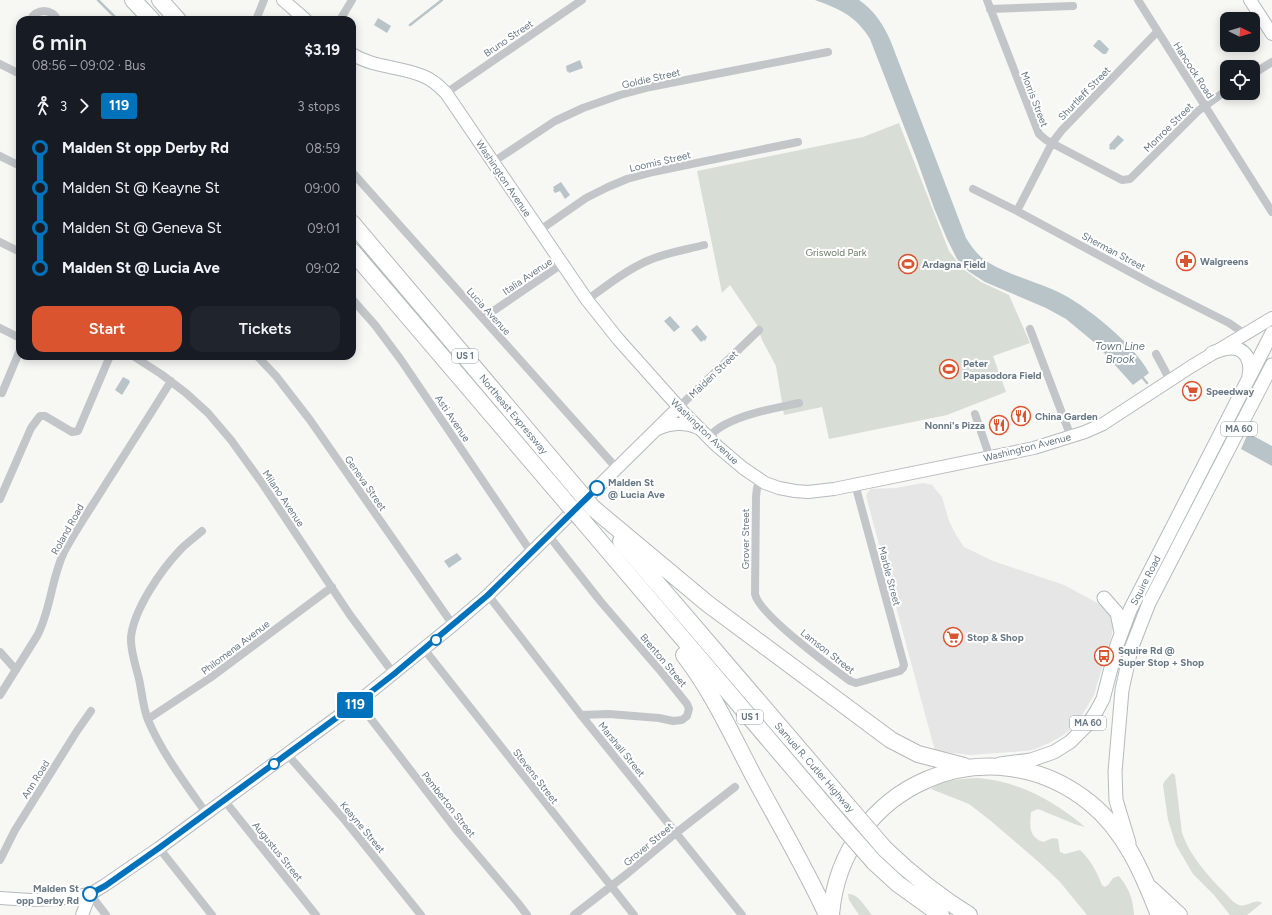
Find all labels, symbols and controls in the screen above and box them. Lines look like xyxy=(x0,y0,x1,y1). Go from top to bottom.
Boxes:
north arrow xyxy=(1220,12,1260,52)
map controls xyxy=(1220,12,1260,100)
street label: Bruno Street xyxy=(481,17,536,60)
text: 6 min xyxy=(32,29,87,56)
street label: Hancock Road xyxy=(1170,39,1217,101)
text: $3.19 xyxy=(305,41,340,59)
text: 08:56 – 09:02 · Bus xyxy=(32,58,146,73)
button: locate xyxy=(1220,60,1260,100)
street label: Shurtleff Street xyxy=(1055,64,1113,123)
street label: Goldie Street xyxy=(621,65,682,92)
street label: Morris Street xyxy=(1018,70,1051,129)
icon: walk xyxy=(32,95,54,117)
icon: forward xyxy=(73,95,95,117)
text: 119 xyxy=(109,97,129,114)
text: 3 xyxy=(60,99,67,114)
text: 3 stops xyxy=(297,99,340,114)
street label: Monroe Street xyxy=(1141,100,1196,155)
street label: Washington Avenue xyxy=(473,137,534,220)
text: Malden St opp Derby Rd xyxy=(62,139,229,157)
text: 08:59 xyxy=(306,141,340,156)
street label: Loomis Street xyxy=(628,148,692,175)
text: Malden St @ Keayne St xyxy=(62,179,220,197)
text: 09:00 xyxy=(304,181,340,196)
text: Malden St @ Geneva St xyxy=(62,219,222,237)
text: 09:01 xyxy=(307,221,340,236)
street label: Sherman Street xyxy=(1080,229,1148,274)
park label: Griswold Park xyxy=(805,246,867,259)
pharmacy icon: Walgreens xyxy=(1175,250,1197,272)
sports icon: Ardagna Field xyxy=(897,253,919,275)
street label: Italia Avenue xyxy=(500,255,555,298)
place label: Walgreens xyxy=(1200,255,1249,268)
place label: Ardagna Field xyxy=(922,258,986,271)
text: Malden St @ Lucia Ave xyxy=(62,259,220,277)
text: 09:02 xyxy=(305,261,340,276)
street label: Lucia Avenue xyxy=(464,285,514,338)
button: Start xyxy=(32,306,182,352)
button: Tickets xyxy=(190,306,340,352)
water label: Town Line Brook xyxy=(1095,340,1145,366)
street label: Malden Street xyxy=(686,348,741,401)
road number: US 1 xyxy=(452,349,478,363)
place label: Peter Papasodora Field xyxy=(963,357,1041,382)
sports icon: Peter Papasodora Field xyxy=(938,358,960,380)
street label: Northeast Expressway xyxy=(476,372,551,458)
supermarket icon: Speedway xyxy=(1181,380,1203,402)
place label: Speedway xyxy=(1206,385,1254,398)
street label: Asti Avenue xyxy=(432,392,473,445)
street label: Washington Avenue xyxy=(668,396,742,468)
restaurant icon: China Garden xyxy=(1010,405,1032,427)
place label: China Garden xyxy=(1035,410,1098,423)
restaurant icon: Nonni's Pizza xyxy=(988,414,1010,436)
place label: Nonni's Pizza xyxy=(924,419,985,432)
road number: MA 60 xyxy=(1221,422,1257,436)
street label: Washington Avenue xyxy=(982,430,1073,465)
street label: Geneva Street xyxy=(342,453,390,514)
street label: Milano Avenue xyxy=(260,467,308,530)
place label: Malden St @ Lucia Ave xyxy=(608,476,665,501)
marker: Malden St @ Lucia Ave xyxy=(589,480,605,496)
street label: Roland Road xyxy=(48,501,87,557)
street label: Grover Street xyxy=(739,508,752,570)
street label: Marble Street xyxy=(875,545,904,607)
street label: Squire Road xyxy=(1127,553,1164,607)
street label: Philomena Avenue xyxy=(198,617,273,677)
street label: Lamson Street xyxy=(798,626,858,677)
supermarket icon: Stop & Shop xyxy=(942,626,964,648)
street label: Brenton Street xyxy=(637,631,690,690)
place label: Stop & Shop xyxy=(967,631,1024,644)
unlabelled marker xyxy=(430,634,442,646)
place label: Squire Rd @ Super Stop + Shop xyxy=(1118,644,1204,669)
bus stop icon: Squire Rd @ Super Stop + Shop xyxy=(1093,645,1115,667)
line badge: 119 xyxy=(332,692,378,718)
text: 119 xyxy=(345,696,365,713)
road number: US 1 xyxy=(737,710,763,724)
road number: MA 60 xyxy=(1070,716,1106,730)
street label: Marshall Street xyxy=(595,719,648,780)
street label: Samuel R. Cutler Highway xyxy=(772,719,858,816)
street label: Stevens Street xyxy=(510,746,561,807)
street label: Ann Road xyxy=(18,757,53,801)
unlabelled marker xyxy=(268,758,280,770)
street label: Pemberton Street xyxy=(419,769,478,840)
street label: Keayne Street xyxy=(337,799,388,856)
street label: Augustus Street xyxy=(250,819,306,884)
street label: Grover Street xyxy=(621,820,676,869)
place label: Malden St opp Derby Rd xyxy=(16,882,79,907)
marker: Malden St opp Derby Rd xyxy=(82,886,98,902)

